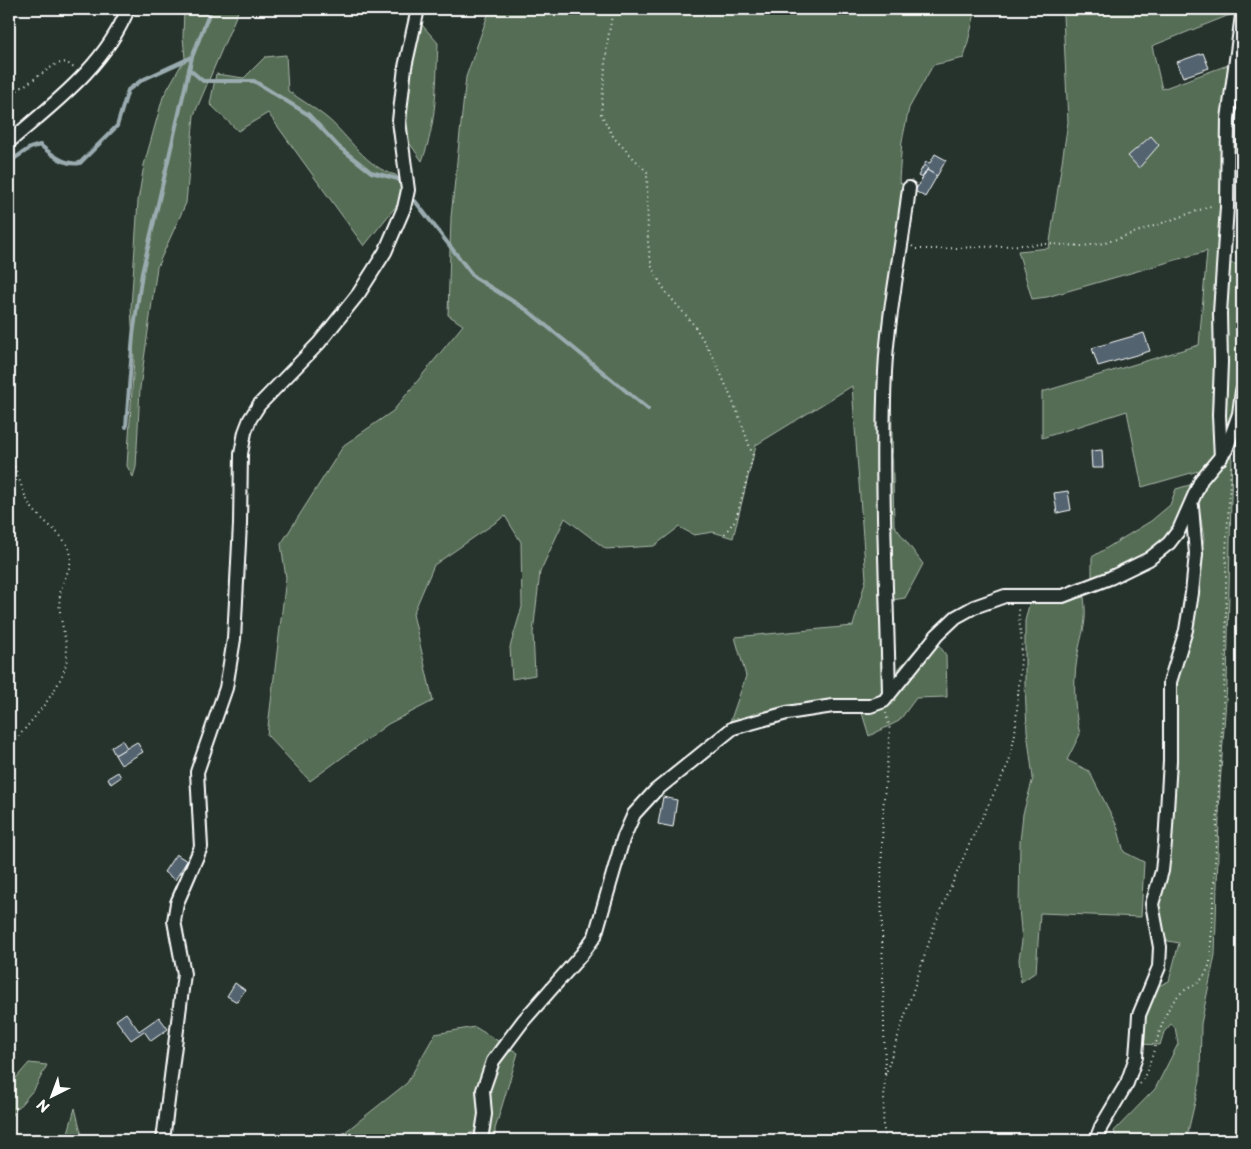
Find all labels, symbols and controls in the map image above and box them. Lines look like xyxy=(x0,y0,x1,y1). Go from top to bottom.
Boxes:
north arrow xyxy=(28,1072,78,1122)
text: N xyxy=(32,1095,54,1118)

